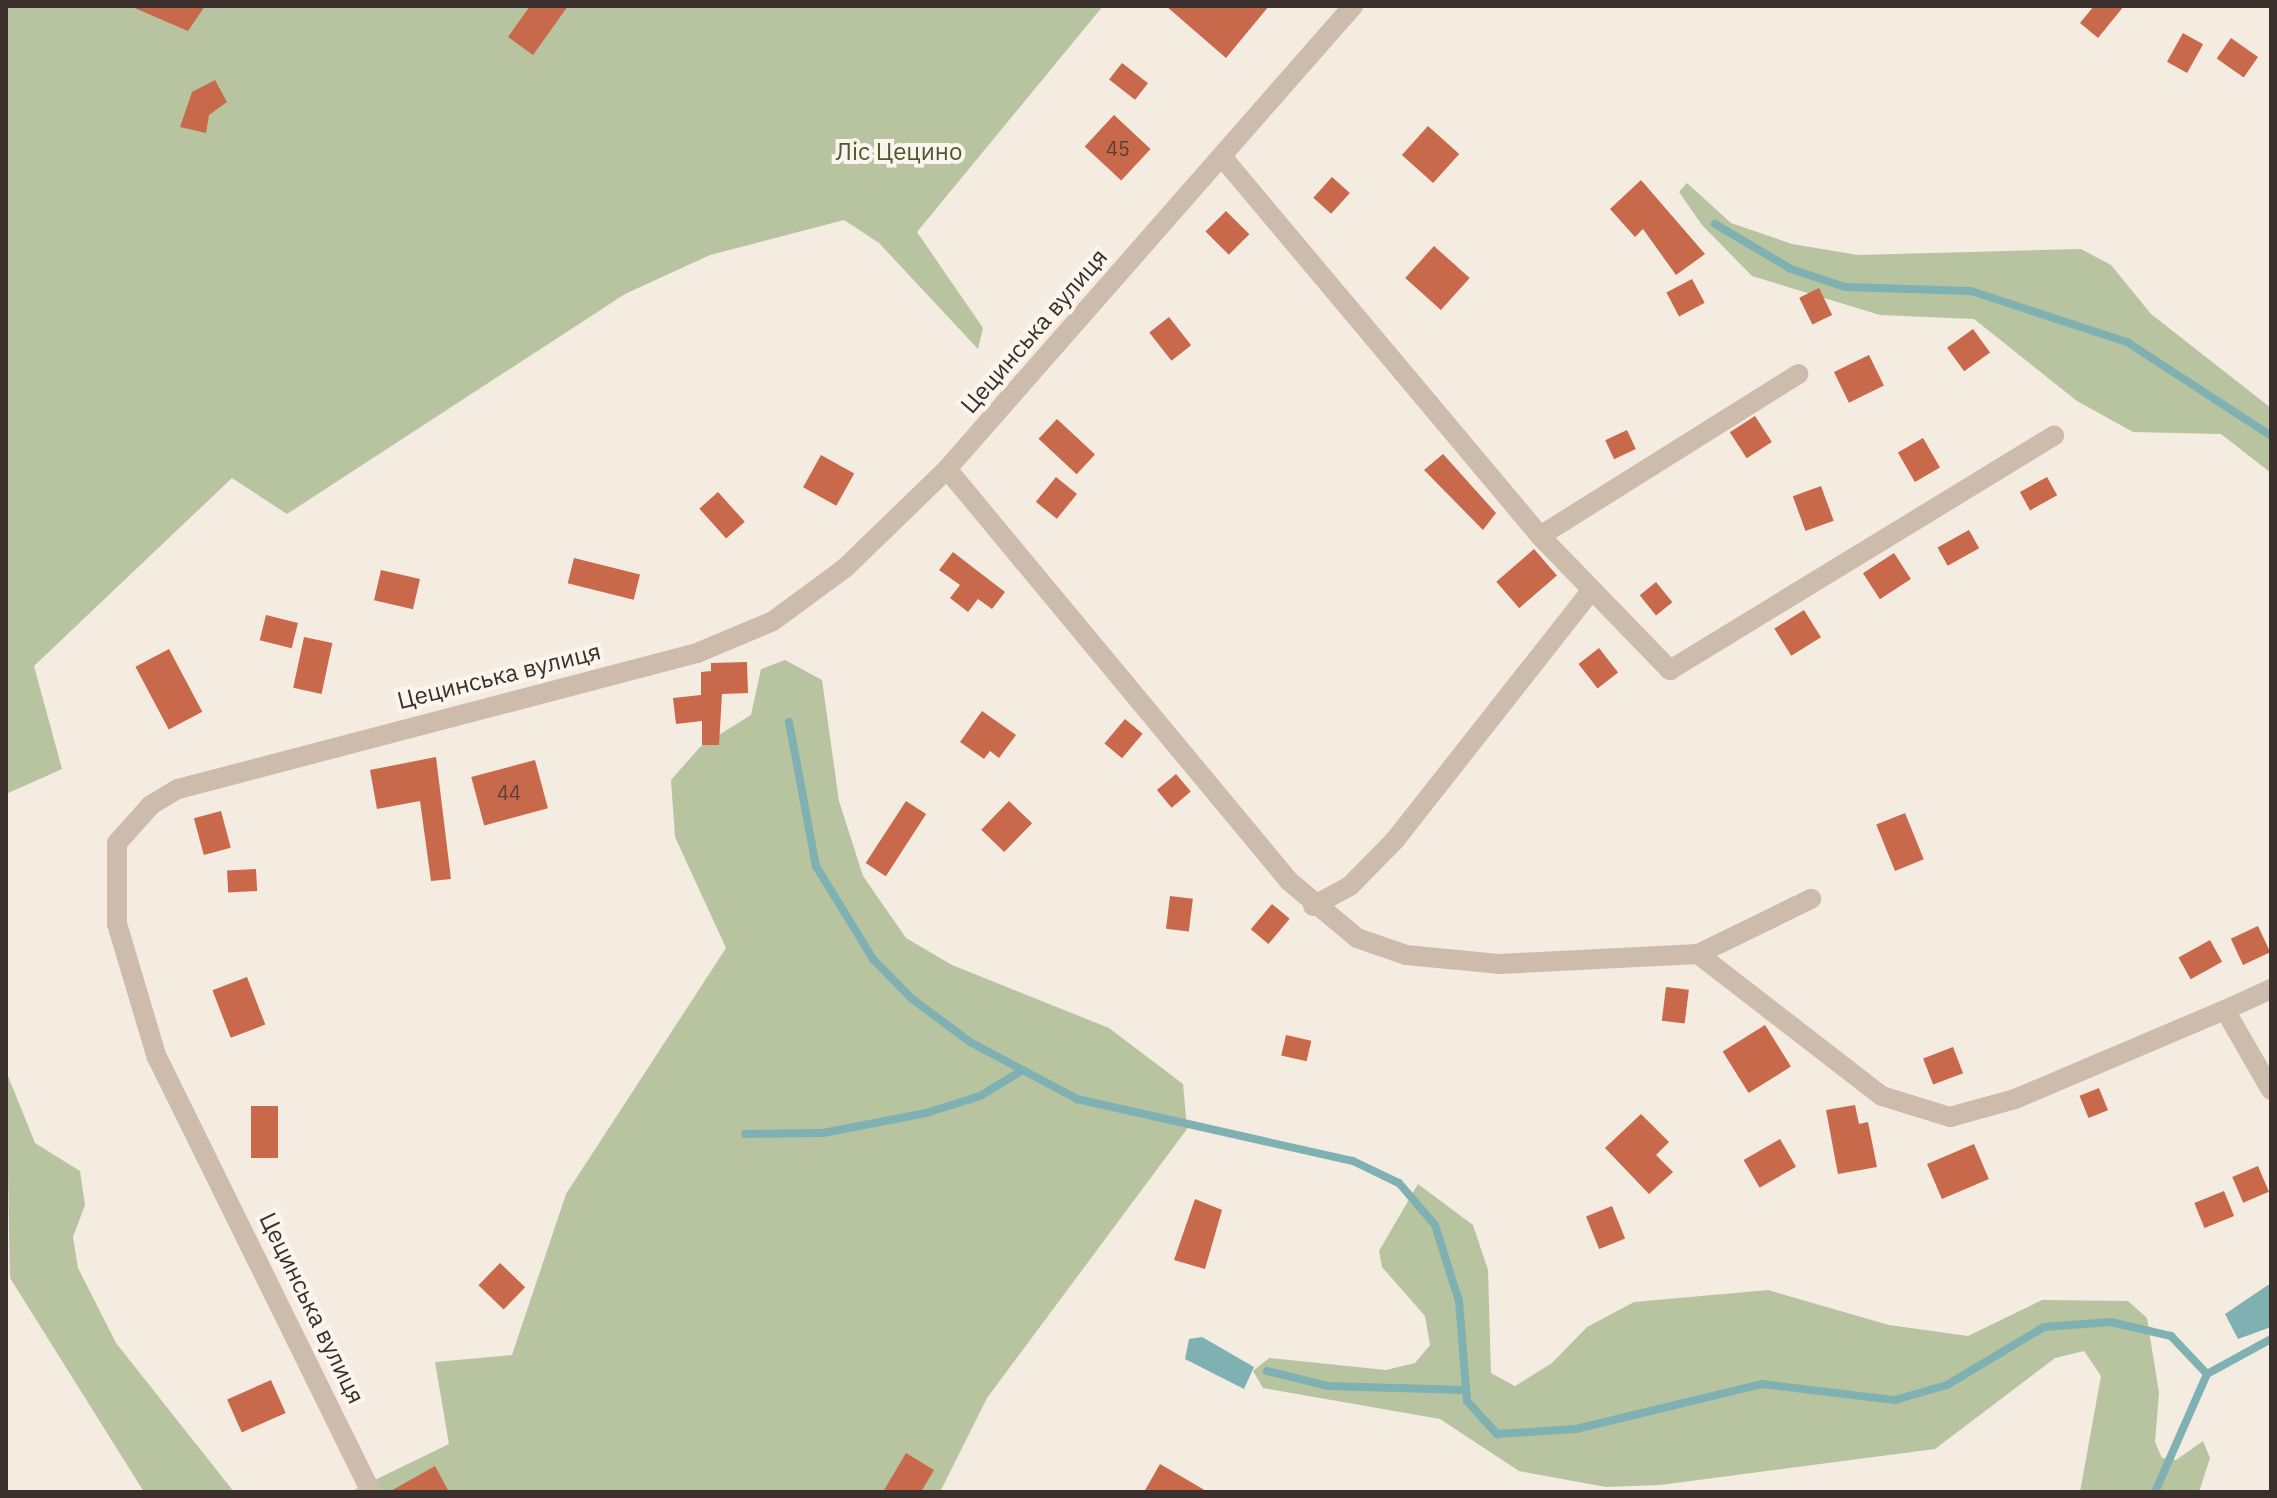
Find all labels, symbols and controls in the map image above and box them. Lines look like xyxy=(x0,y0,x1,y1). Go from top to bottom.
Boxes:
house number: 45 xyxy=(1106,136,1130,160)
park label: Ліс Цецино xyxy=(836,138,962,166)
street label: Цецинська вулиця xyxy=(955,243,1113,419)
street label: Цецинська вулиця xyxy=(394,637,604,715)
house number: 44 xyxy=(497,780,521,804)
street label: Цецинська вулиця xyxy=(253,1208,371,1408)

